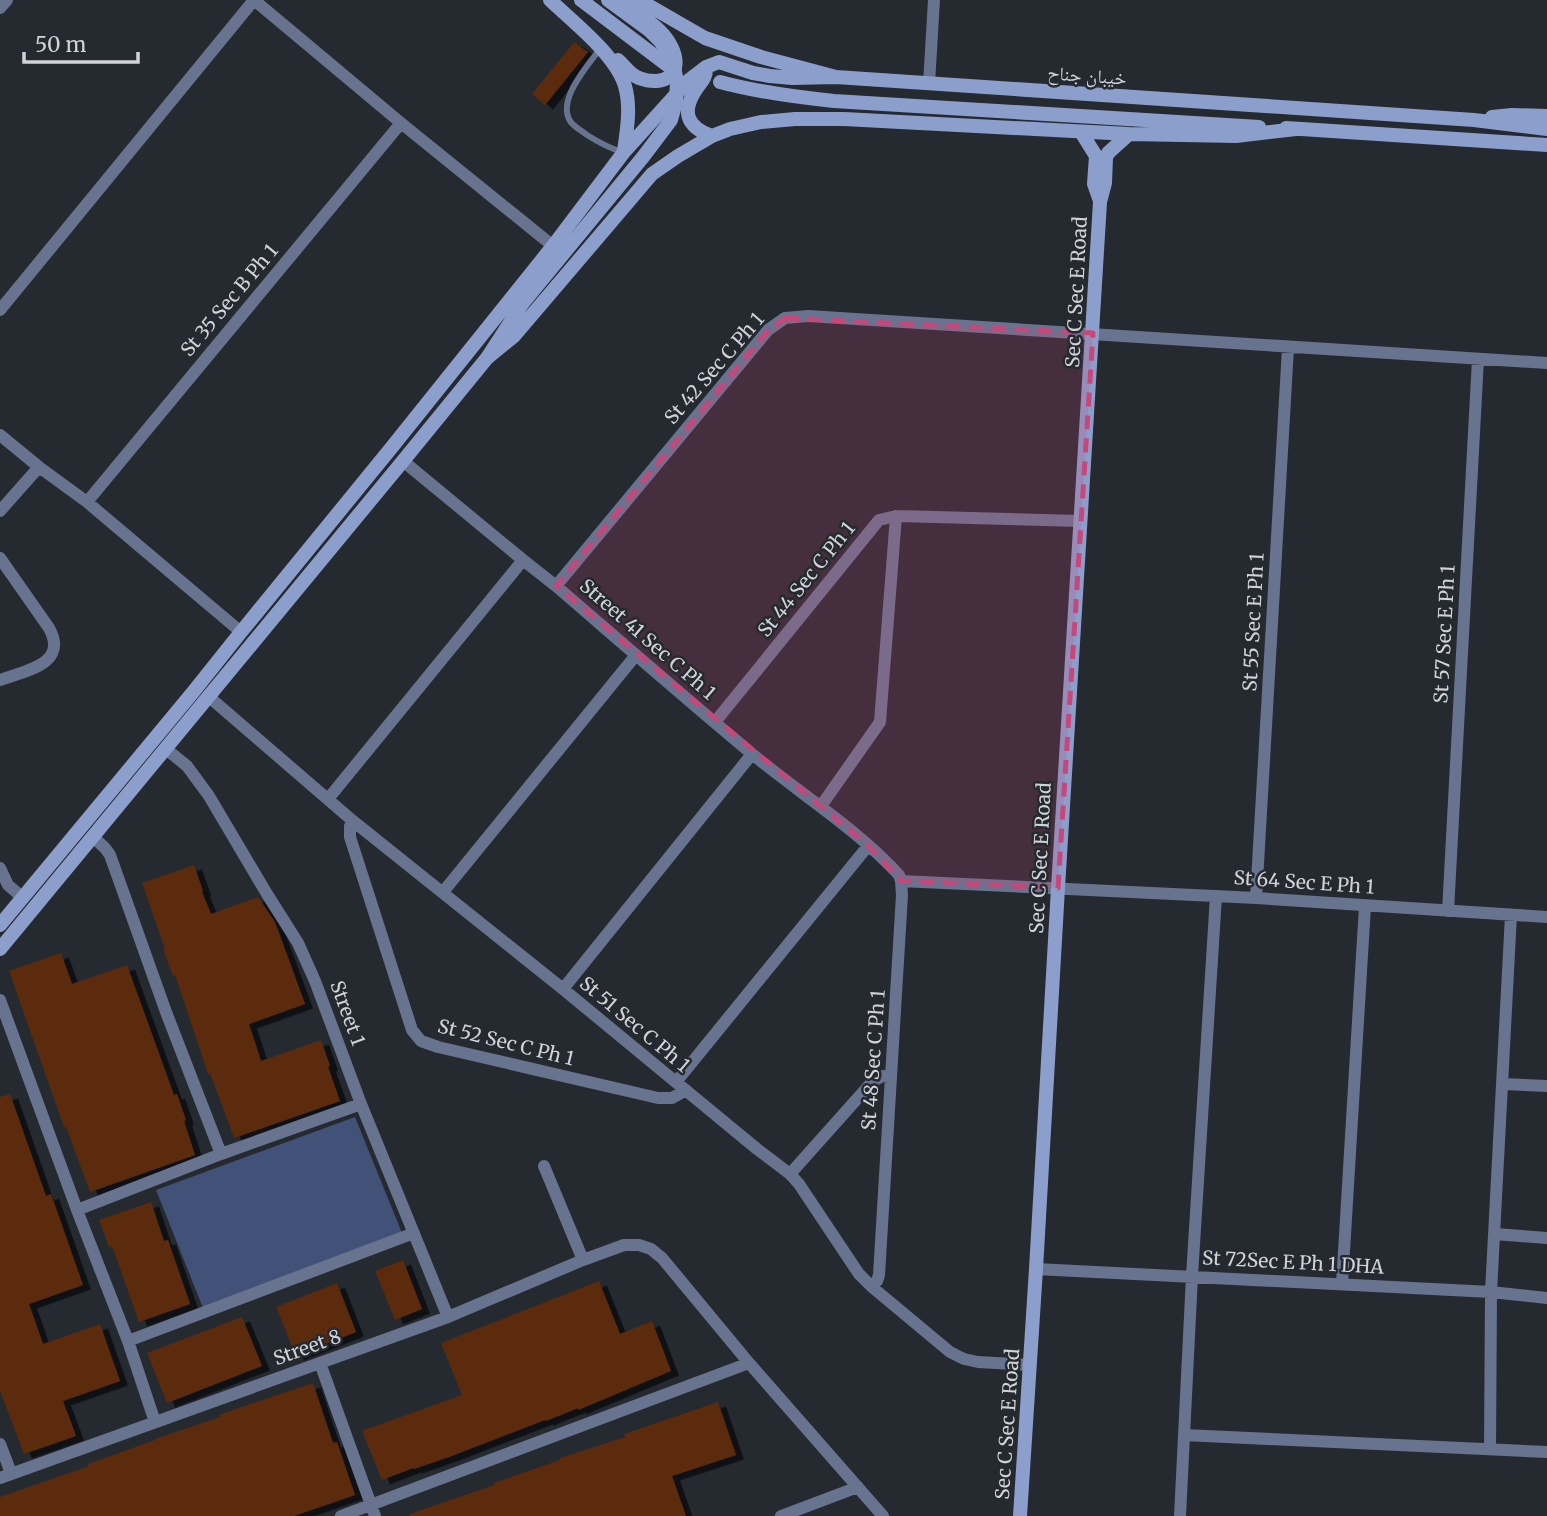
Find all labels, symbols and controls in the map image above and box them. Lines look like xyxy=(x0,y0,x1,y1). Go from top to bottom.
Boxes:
scale bar xyxy=(24,21,138,65)
text: 50 m xyxy=(35,31,86,58)
street label: خیبان جناح xyxy=(1047,60,1127,90)
street label: Sec C Sec E Road xyxy=(1060,216,1092,368)
street label: St 35 Sec B Ph 1 xyxy=(175,239,283,361)
street label: St 42 Sec C Ph 1 xyxy=(659,307,769,429)
street label: St 44 Sec C Ph 1 xyxy=(752,516,860,641)
street label: St 55 Sec E Ph 1 xyxy=(1237,552,1269,692)
street label: St 57 Sec E Ph 1 xyxy=(1428,564,1460,704)
street label: Street 41 Sec C Ph 1 xyxy=(575,573,721,705)
street label: Sec C Sec E Road xyxy=(1024,782,1056,934)
street label: St 64 Sec E Ph 1 xyxy=(1233,865,1375,899)
street label: St 51 Sec C Ph 1 xyxy=(575,971,695,1077)
street label: Street 1 xyxy=(325,977,371,1049)
street label: St 48 Sec C Ph 1 xyxy=(856,988,890,1131)
street label: St 52 Sec C Ph 1 xyxy=(435,1013,577,1071)
street label: St 72Sec E Ph 1 DHA xyxy=(1202,1245,1385,1279)
street label: Street 8 xyxy=(270,1324,344,1370)
street label: Sec C Sec E Road xyxy=(990,1348,1024,1500)

